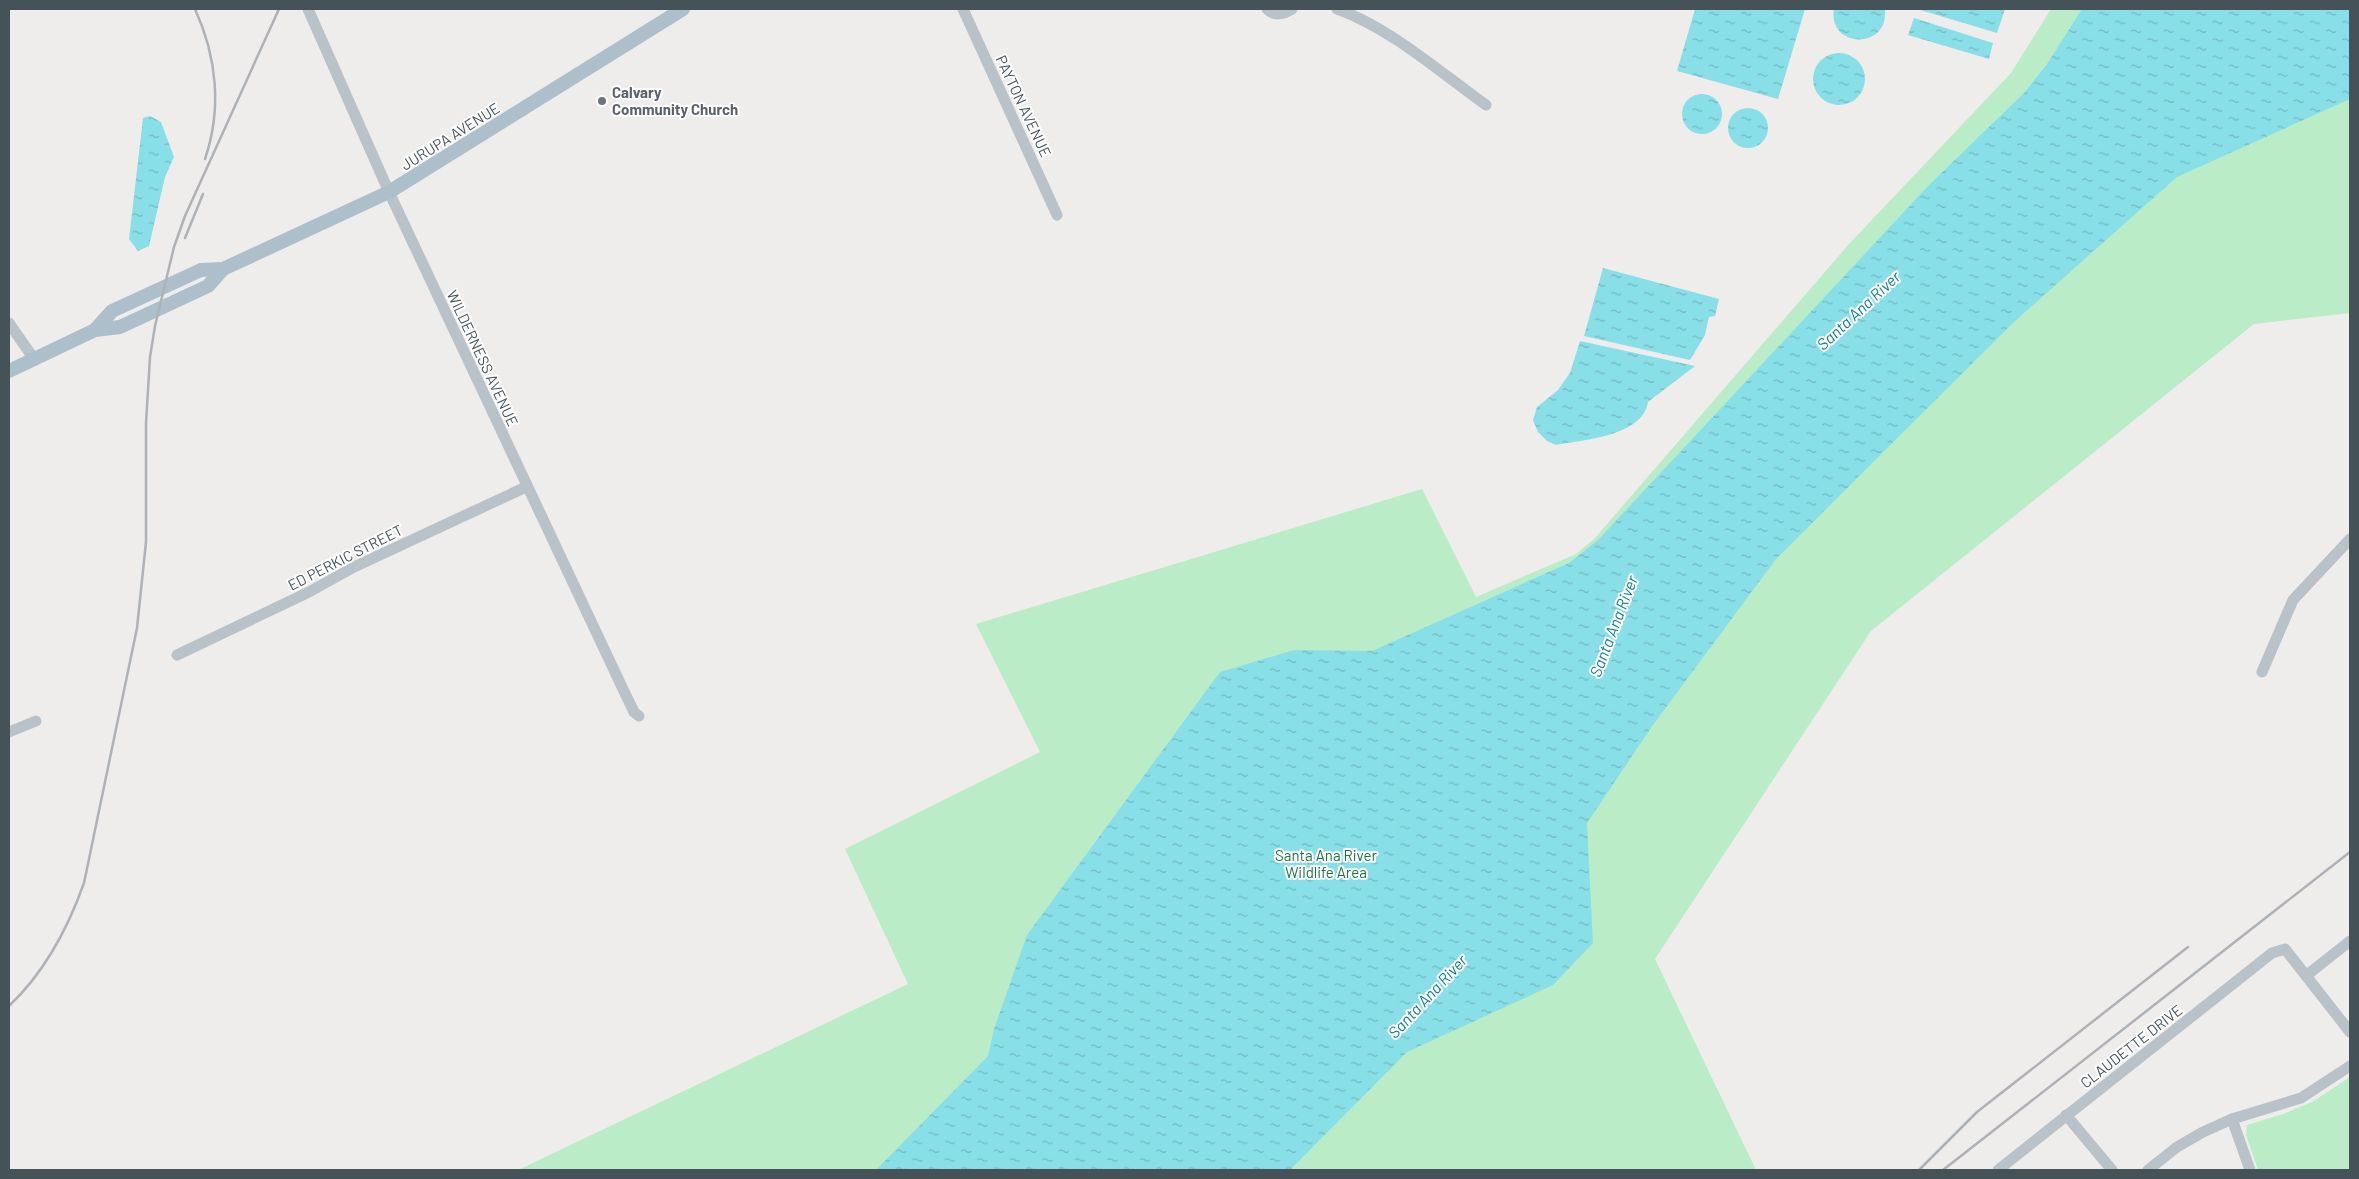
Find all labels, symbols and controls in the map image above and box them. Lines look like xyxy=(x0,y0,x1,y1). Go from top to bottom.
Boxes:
street label: PAYTON AVENUE xyxy=(993,52,1055,160)
place label: Calvary Community Church xyxy=(612,83,738,118)
marker: Calvary Community Church xyxy=(596,95,608,107)
street label: JURUPA AVENUE xyxy=(397,98,503,174)
water label: Santa Ana River xyxy=(1812,266,1905,353)
street label: WILDERNESS AVENUE xyxy=(444,287,522,429)
street label: ED PERKIC STREET xyxy=(285,520,405,594)
water label: Santa Ana River xyxy=(1585,571,1642,679)
park label: Santa Ana River Wildlife Area xyxy=(1275,846,1377,881)
water label: Santa Ana River xyxy=(1384,949,1471,1042)
street label: CLAUDETTE DRIVE xyxy=(2076,1001,2186,1091)

